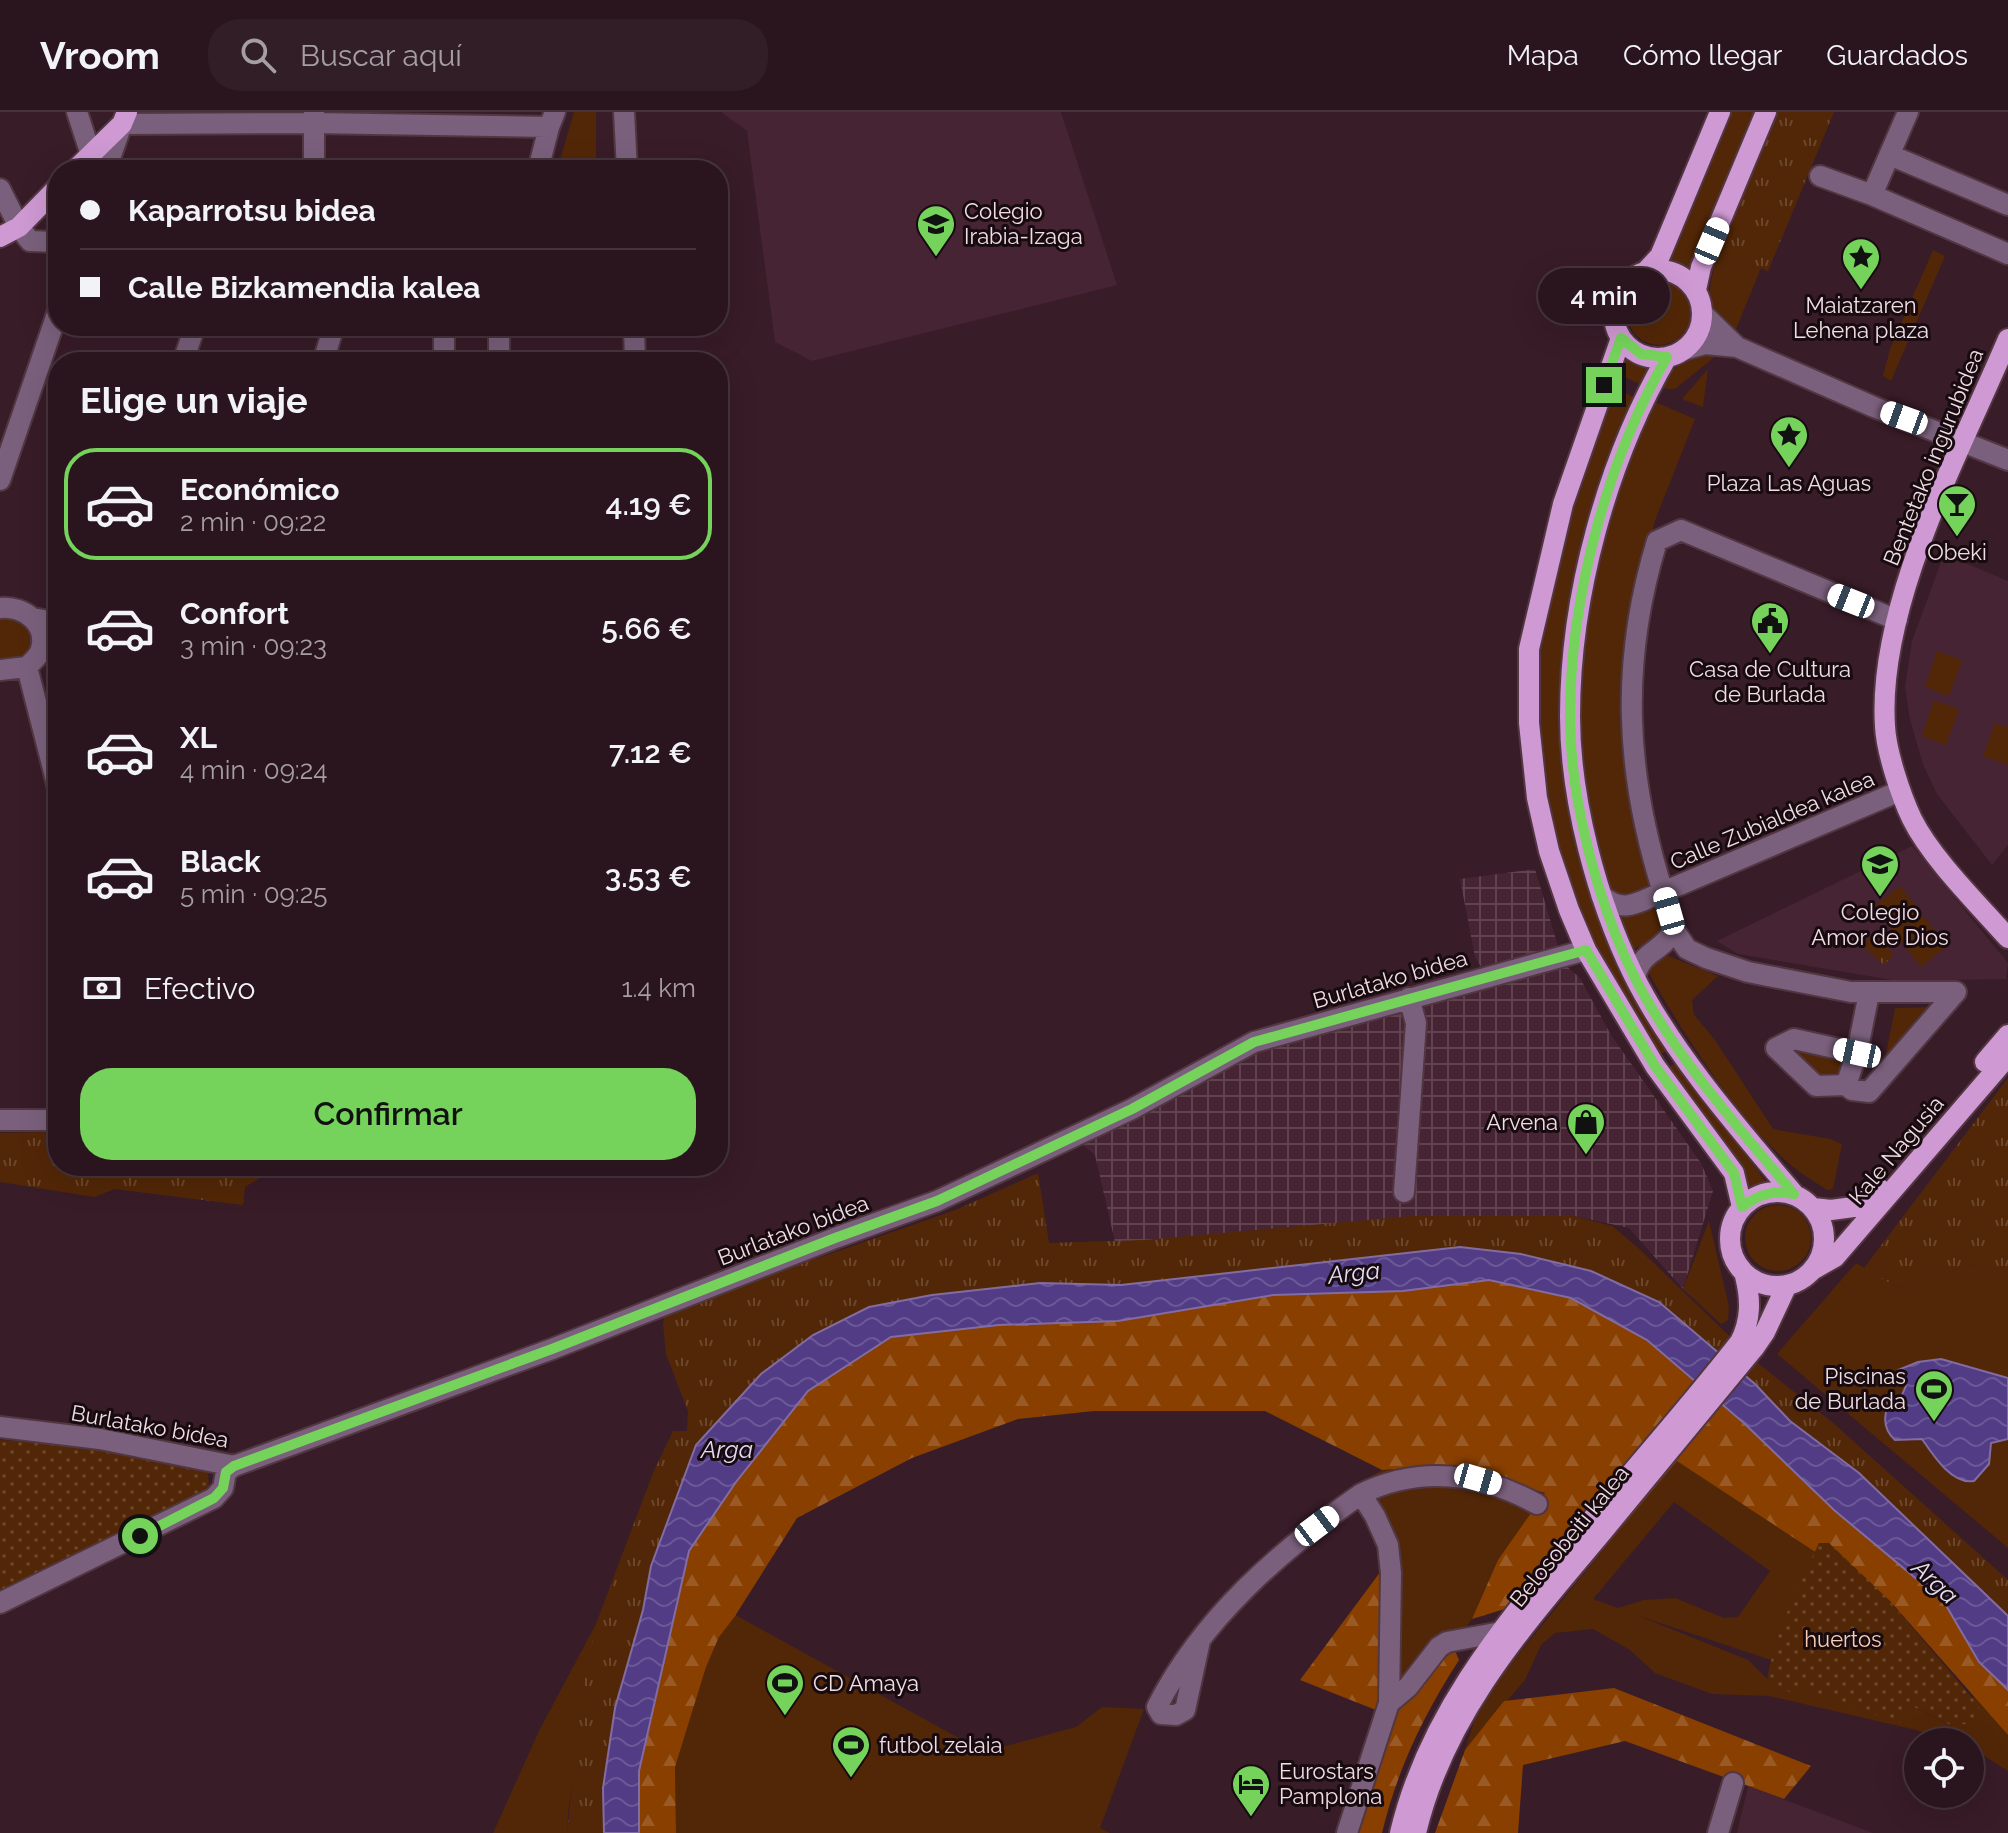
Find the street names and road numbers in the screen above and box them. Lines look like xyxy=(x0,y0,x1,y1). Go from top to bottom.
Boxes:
street label: Bentetako ingurubidea xyxy=(1878,345,1988,569)
street label: Calle Zubialdea kalea xyxy=(1666,765,1878,875)
street label: Burlatako bidea xyxy=(1310,945,1470,1013)
street label: Kale Nagusia xyxy=(1843,1090,1949,1210)
street label: Burlatako bidea xyxy=(714,1189,872,1271)
street label: Burlatako bidea xyxy=(69,1399,231,1453)
street label: Belosobeiti kalea xyxy=(1504,1460,1634,1612)

